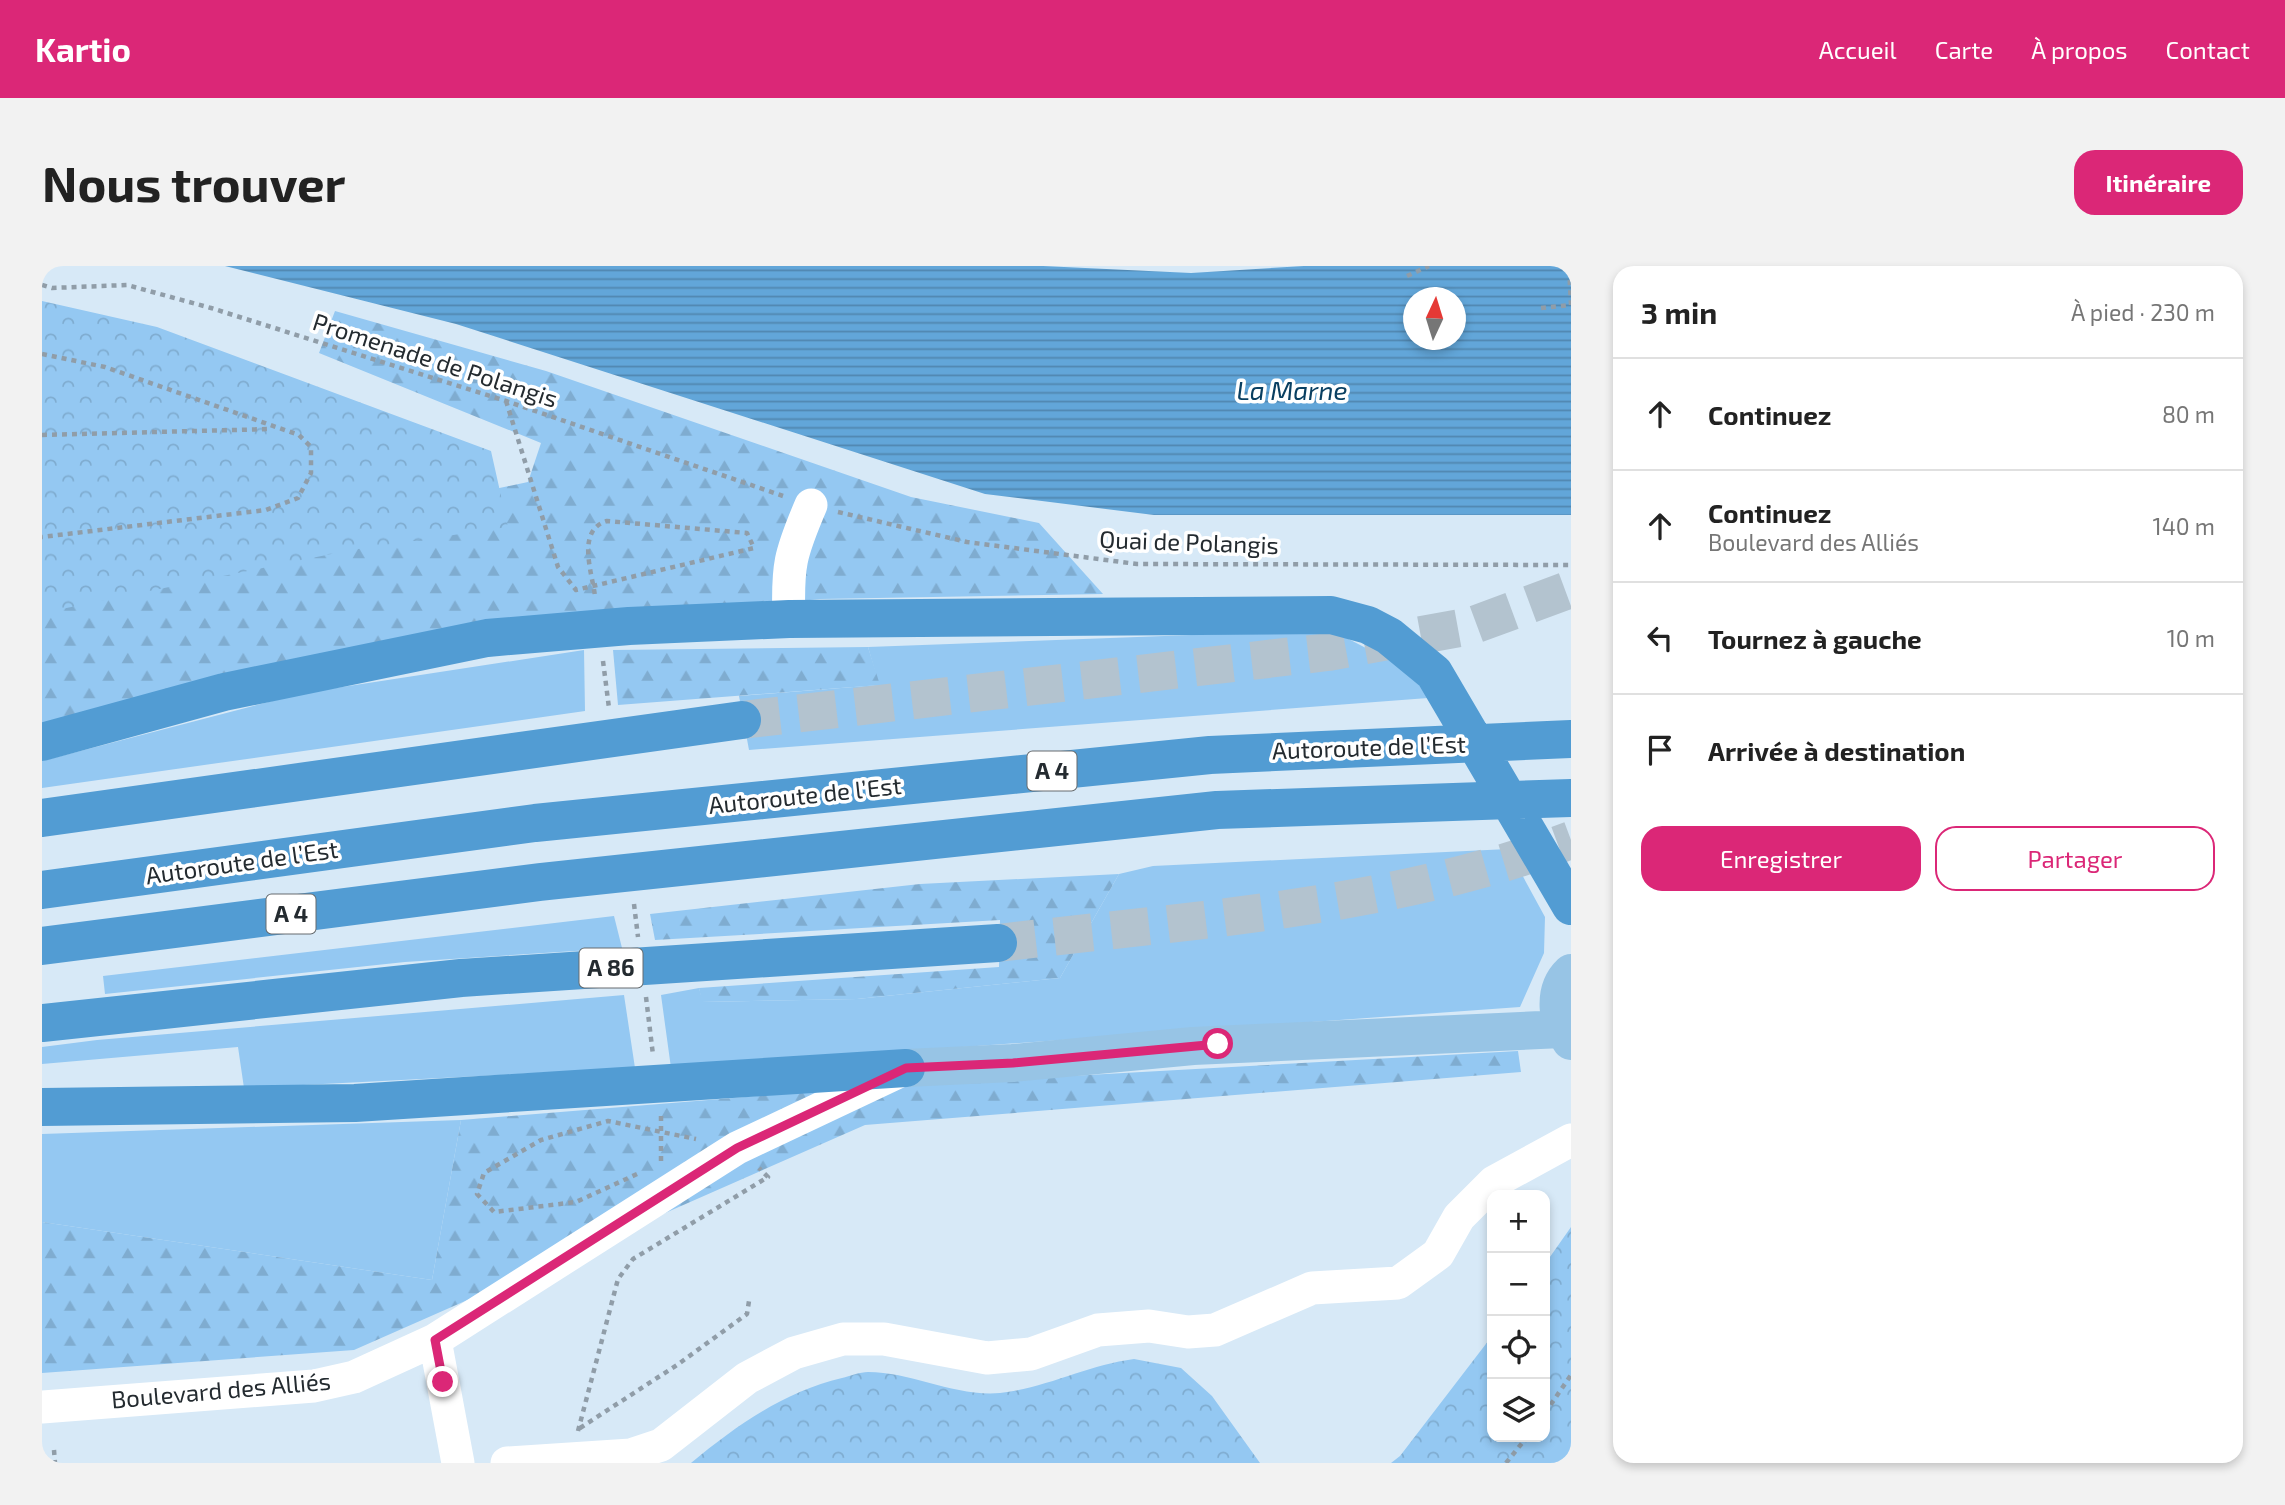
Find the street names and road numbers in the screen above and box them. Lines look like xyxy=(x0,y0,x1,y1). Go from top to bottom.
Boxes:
street label: Promenade de Polangis xyxy=(309,306,561,413)
street label: Quai de Polangis xyxy=(1099,524,1279,559)
street label: Autoroute de l’Est xyxy=(1272,729,1466,764)
road number: A 4 xyxy=(1028,751,1076,790)
street label: Autoroute de l’Est xyxy=(707,770,903,819)
street label: Autoroute de l’Est xyxy=(144,834,340,889)
road number: A 4 xyxy=(266,894,316,934)
road number: A 86 xyxy=(580,948,642,988)
street label: Boulevard des Alliés xyxy=(110,1365,332,1414)

